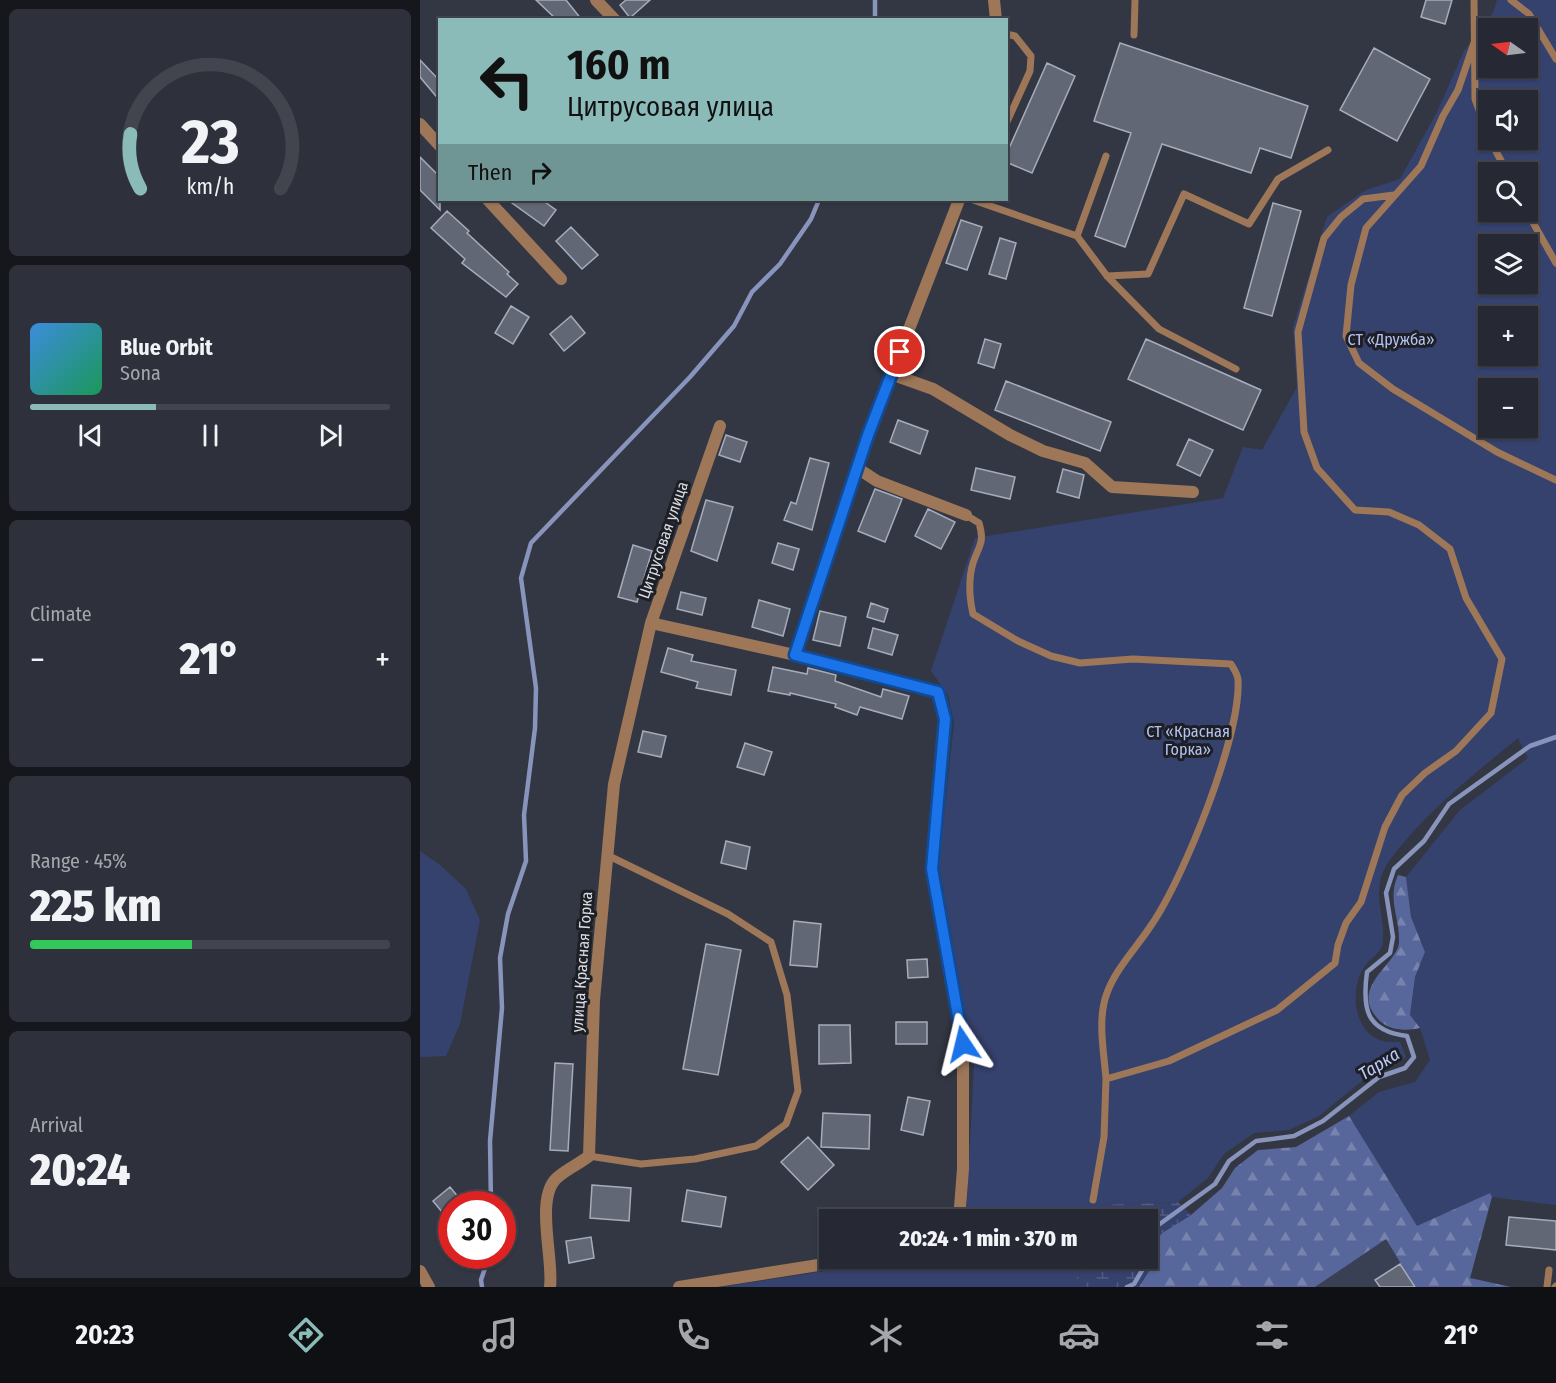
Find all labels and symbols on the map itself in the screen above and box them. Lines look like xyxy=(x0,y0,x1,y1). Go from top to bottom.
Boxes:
north arrow xyxy=(1478,18,1538,78)
pin xyxy=(874,326,925,377)
park label: СТ «Дружба» xyxy=(1348,330,1434,349)
street label: Цитрусовая улица xyxy=(634,479,692,601)
park label: СТ «Красная Горка» xyxy=(1146,722,1230,759)
street label: улица Красная Горка xyxy=(568,891,596,1033)
position arrow xyxy=(931,1012,995,1076)
water label: Тарка xyxy=(1354,1043,1404,1085)
speed limit sign: 30 xyxy=(438,1191,516,1269)

